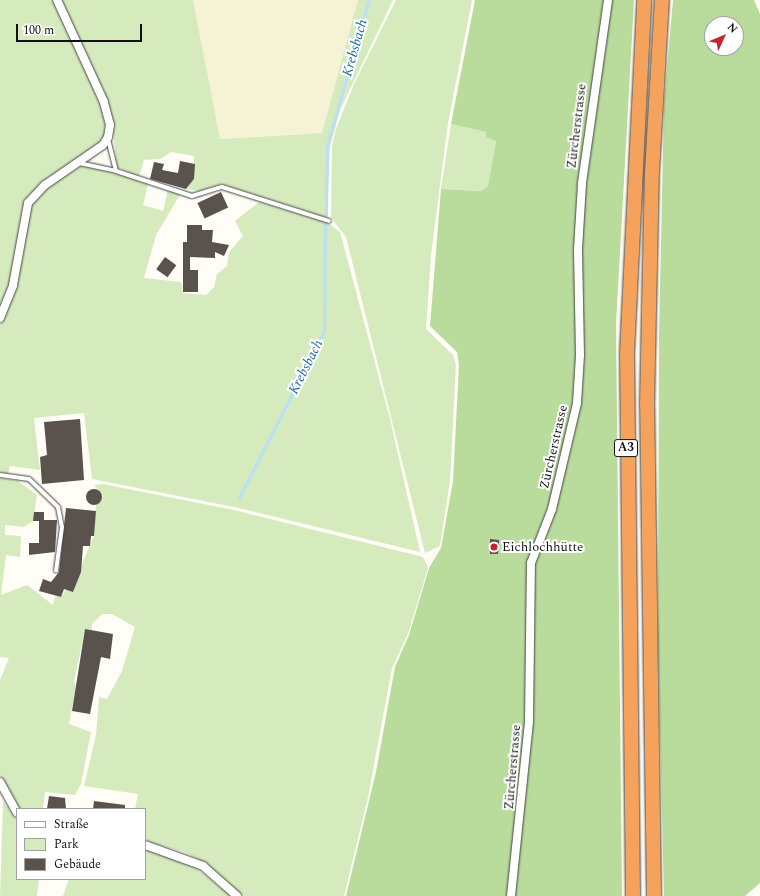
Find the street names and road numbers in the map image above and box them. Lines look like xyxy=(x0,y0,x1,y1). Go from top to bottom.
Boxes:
street label: Zürcherstrasse xyxy=(564,83,590,169)
street label: Zürcherstrasse xyxy=(537,404,571,490)
road number: A3 xyxy=(613,438,639,458)
street label: Zürcherstrasse xyxy=(502,724,524,810)

